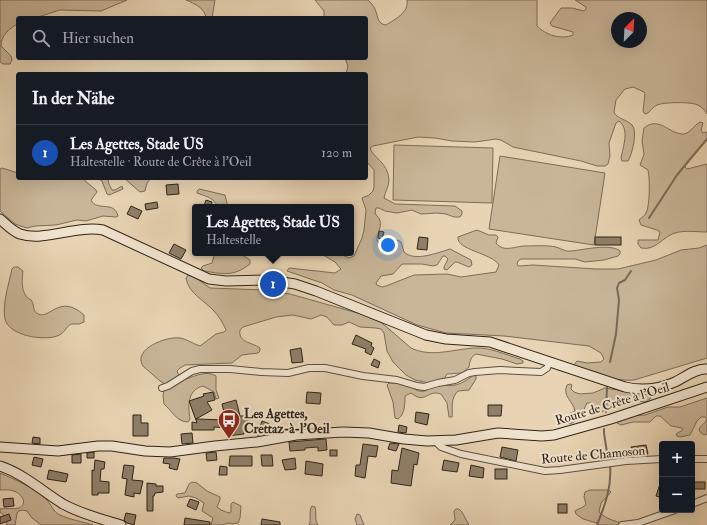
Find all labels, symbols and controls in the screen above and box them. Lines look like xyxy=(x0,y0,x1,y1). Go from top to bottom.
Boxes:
north arrow xyxy=(611,12,647,48)
search box xyxy=(16,16,368,60)
icon: search xyxy=(30,27,52,49)
text: Hier suchen xyxy=(62,29,134,48)
text: In der Nähe xyxy=(32,88,114,109)
text: Les Agettes, Stade US xyxy=(70,135,204,154)
text: 1 xyxy=(43,145,47,161)
text: 120 m xyxy=(321,145,352,161)
text: Haltestelle · Route de Crête à l'Oeil xyxy=(70,154,252,170)
popup xyxy=(192,204,354,256)
text: Les Agettes, Stade US xyxy=(206,213,340,232)
text: Haltestelle xyxy=(206,232,261,248)
your location xyxy=(378,235,398,255)
pin: 1 xyxy=(260,269,286,299)
street label: Route de Crête à l'Oeil xyxy=(553,379,672,429)
place label: Les Agettes, Crettaz-à-l'Oeil xyxy=(244,406,330,437)
bus stop icon: Les Agettes, Crettaz-à-l'Oeil xyxy=(216,407,242,440)
map controls xyxy=(659,441,695,513)
button: + xyxy=(659,441,695,477)
street label: Route de Chamoson xyxy=(540,442,646,468)
button: − xyxy=(659,477,695,513)

